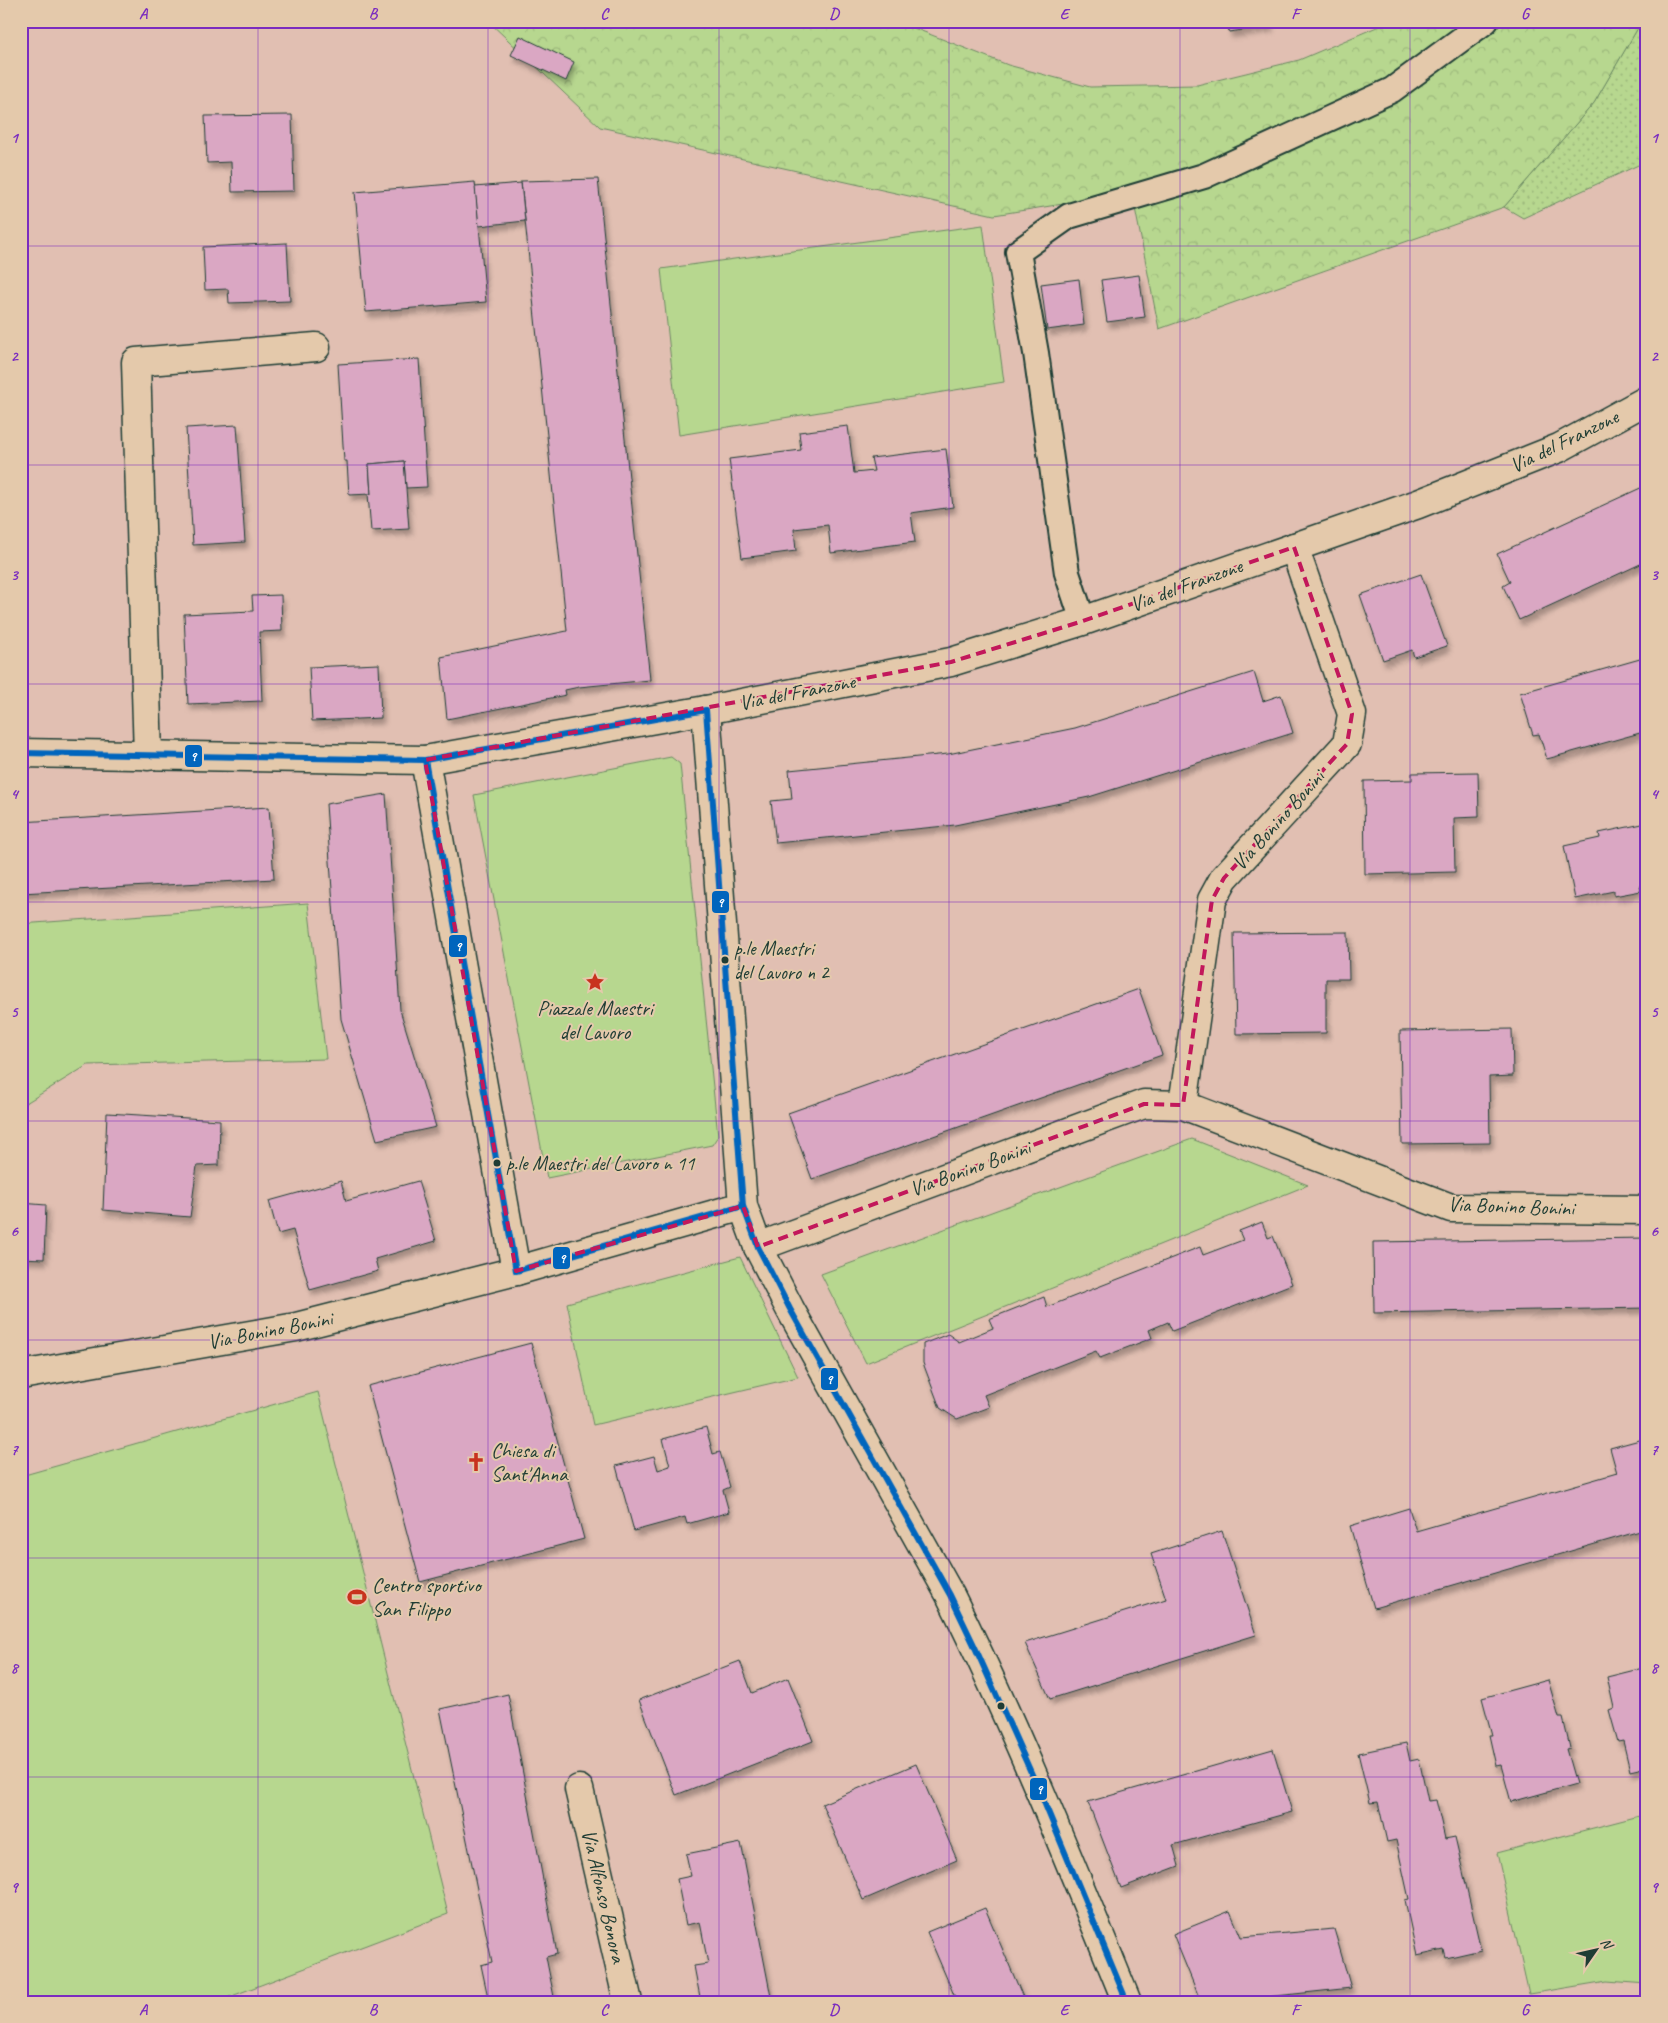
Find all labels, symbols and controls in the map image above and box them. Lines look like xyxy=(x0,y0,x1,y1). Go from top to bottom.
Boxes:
text: A xyxy=(139,4,149,24)
text: B xyxy=(369,4,379,24)
text: C xyxy=(600,4,610,24)
text: D xyxy=(829,4,840,24)
text: E xyxy=(1060,4,1071,24)
text: F xyxy=(1291,4,1302,24)
text: G xyxy=(1521,4,1531,24)
text: 1 xyxy=(10,128,19,148)
text: 1 xyxy=(1650,128,1659,148)
text: 2 xyxy=(10,346,19,366)
text: 2 xyxy=(1650,346,1659,366)
street label: Via del Franzone xyxy=(1506,403,1624,478)
street label: Via del Franzone xyxy=(1126,552,1247,617)
text: 3 xyxy=(10,565,19,585)
text: 3 xyxy=(1650,565,1659,585)
street label: Via del Franzone xyxy=(737,668,858,716)
line badge: 9 xyxy=(184,744,203,768)
text: 9 xyxy=(190,748,198,765)
street label: Via Bonino Bonini xyxy=(1226,762,1332,876)
text: 4 xyxy=(10,784,19,804)
text: 4 xyxy=(1650,784,1659,804)
line badge: 9 xyxy=(711,890,730,914)
text: 9 xyxy=(717,894,725,911)
line badge: 9 xyxy=(448,934,468,958)
place label: p.le Maestri del Lavoro n 2 xyxy=(734,936,831,985)
text: 9 xyxy=(455,938,463,955)
marker: p.le Maestri del Lavoro n 2 xyxy=(720,955,730,965)
place icon: Piazzale Maestri del Lavoro xyxy=(584,971,606,993)
place label: Piazzale Maestri del Lavoro xyxy=(537,995,656,1045)
text: 5 xyxy=(11,1002,20,1022)
text: 5 xyxy=(1651,1002,1660,1022)
street label: Via Bonino Bonini xyxy=(906,1133,1037,1202)
place label: p.le Maestri del Lavoro n 11 xyxy=(506,1151,695,1176)
marker: p.le Maestri del Lavoro n 11 xyxy=(492,1158,502,1168)
street label: Via Bonino Bonini xyxy=(1447,1191,1578,1221)
text: 6 xyxy=(10,1221,19,1241)
text: 6 xyxy=(1650,1221,1659,1241)
line badge: 9 xyxy=(552,1246,571,1270)
text: 9 xyxy=(559,1250,567,1267)
street label: Via Bonino Bonini xyxy=(206,1305,337,1355)
line badge: 9 xyxy=(820,1367,839,1391)
text: 9 xyxy=(826,1371,834,1388)
place label: Chiesa di Sant'Anna xyxy=(491,1437,569,1487)
text: 7 xyxy=(10,1440,19,1460)
text: 7 xyxy=(1650,1440,1659,1460)
church icon: Chiesa di Sant'Anna xyxy=(465,1451,487,1473)
place label: Centro sportivo San Filippo xyxy=(372,1572,483,1622)
sports icon: Centro sportivo San Filippo xyxy=(346,1586,368,1608)
text: 8 xyxy=(10,1658,19,1678)
text: 8 xyxy=(1650,1658,1659,1678)
unlabelled marker xyxy=(996,1701,1006,1711)
line badge: 9 xyxy=(1029,1777,1048,1801)
text: 9 xyxy=(1036,1781,1044,1798)
street label: Via Alfonso Bonora xyxy=(576,1827,632,1967)
text: 9 xyxy=(10,1877,19,1897)
text: 9 xyxy=(1650,1877,1659,1897)
north arrow xyxy=(1570,1926,1620,1976)
text: N xyxy=(1597,1935,1617,1953)
text: A xyxy=(139,2000,149,2020)
text: B xyxy=(369,2000,379,2020)
text: C xyxy=(600,2000,610,2020)
text: D xyxy=(829,2000,840,2020)
text: E xyxy=(1060,2000,1071,2020)
text: F xyxy=(1291,2000,1302,2020)
text: G xyxy=(1521,2000,1531,2020)

